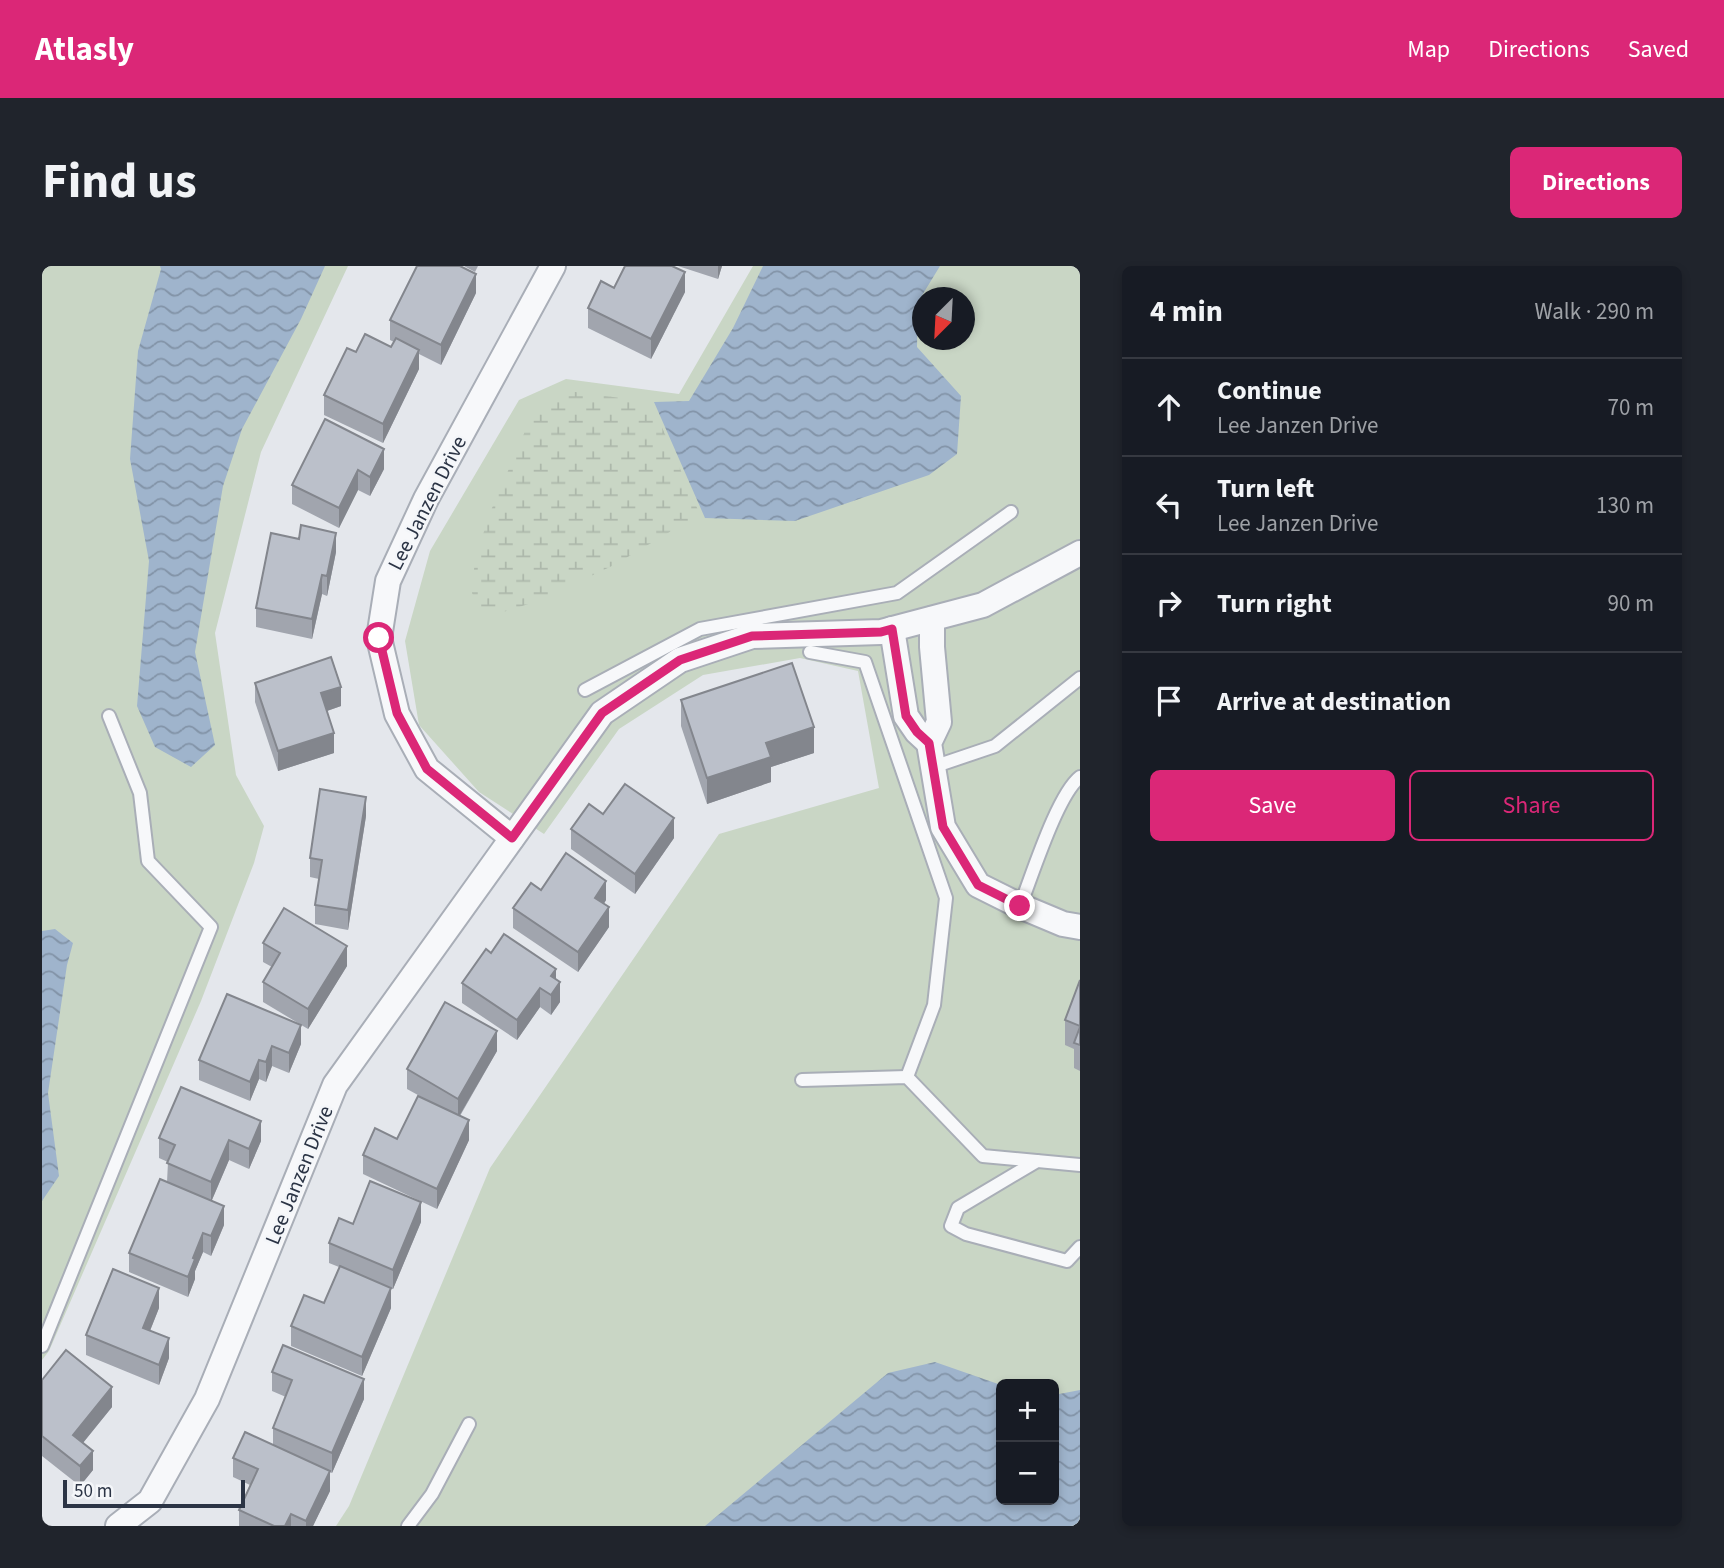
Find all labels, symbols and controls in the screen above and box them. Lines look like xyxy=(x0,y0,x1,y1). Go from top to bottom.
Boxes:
text: Atlasly xyxy=(35,26,134,73)
text: Map xyxy=(1407,32,1450,67)
text: Directions xyxy=(1488,32,1590,67)
text: Saved xyxy=(1628,32,1689,67)
text: Find us xyxy=(42,147,197,217)
button: Directions xyxy=(1510,147,1682,218)
north arrow xyxy=(912,287,975,350)
text: 4 min xyxy=(1150,290,1223,333)
text: Walk · 290 m xyxy=(1535,295,1654,328)
text: Continue xyxy=(1217,372,1322,409)
icon: ahead xyxy=(1150,388,1188,426)
text: 70 m xyxy=(1607,391,1654,424)
text: Lee Janzen Drive xyxy=(1217,409,1379,442)
street label: Lee Janzen Drive xyxy=(380,430,474,576)
text: Turn left xyxy=(1217,470,1314,507)
icon: left xyxy=(1150,486,1188,524)
text: 130 m xyxy=(1596,489,1654,522)
text: Lee Janzen Drive xyxy=(1217,507,1379,540)
icon: right xyxy=(1150,584,1188,622)
text: Turn right xyxy=(1217,585,1332,622)
text: 90 m xyxy=(1607,587,1654,620)
route start xyxy=(363,622,394,653)
icon: arrive xyxy=(1150,682,1188,720)
text: Arrive at destination xyxy=(1217,683,1451,720)
button: Save xyxy=(1150,770,1395,841)
button: Share xyxy=(1409,770,1654,841)
route end xyxy=(1004,890,1035,921)
street label: Lee Janzen Drive xyxy=(257,1101,341,1249)
map controls xyxy=(996,1379,1059,1505)
button: + xyxy=(996,1379,1059,1442)
button: − xyxy=(996,1442,1059,1505)
scale bar xyxy=(63,1477,245,1509)
text: 50 m xyxy=(74,1478,112,1505)

